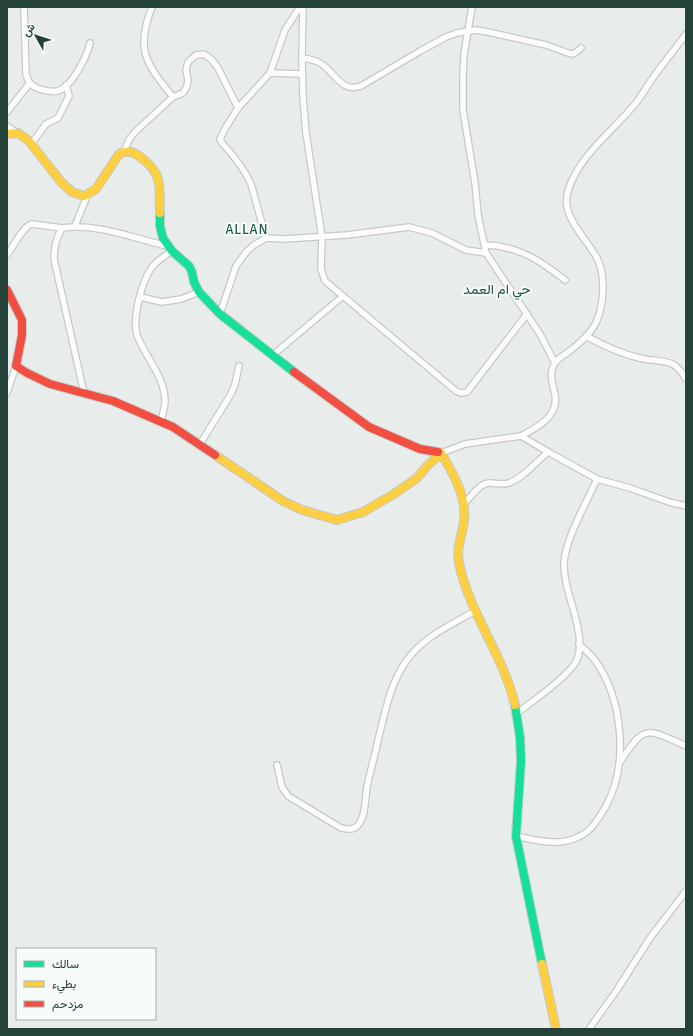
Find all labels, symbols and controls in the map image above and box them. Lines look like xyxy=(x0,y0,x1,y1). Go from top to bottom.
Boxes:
north arrow xyxy=(16,16,56,56)
text: ش xyxy=(19,21,38,39)
district label: ALLAN xyxy=(225,220,269,238)
district label: حي ام العمد xyxy=(463,281,531,301)
legend xyxy=(16,948,156,1020)
text: سالك xyxy=(52,957,79,971)
text: بطيء xyxy=(52,977,76,994)
text: مزدحم xyxy=(52,997,83,1012)

